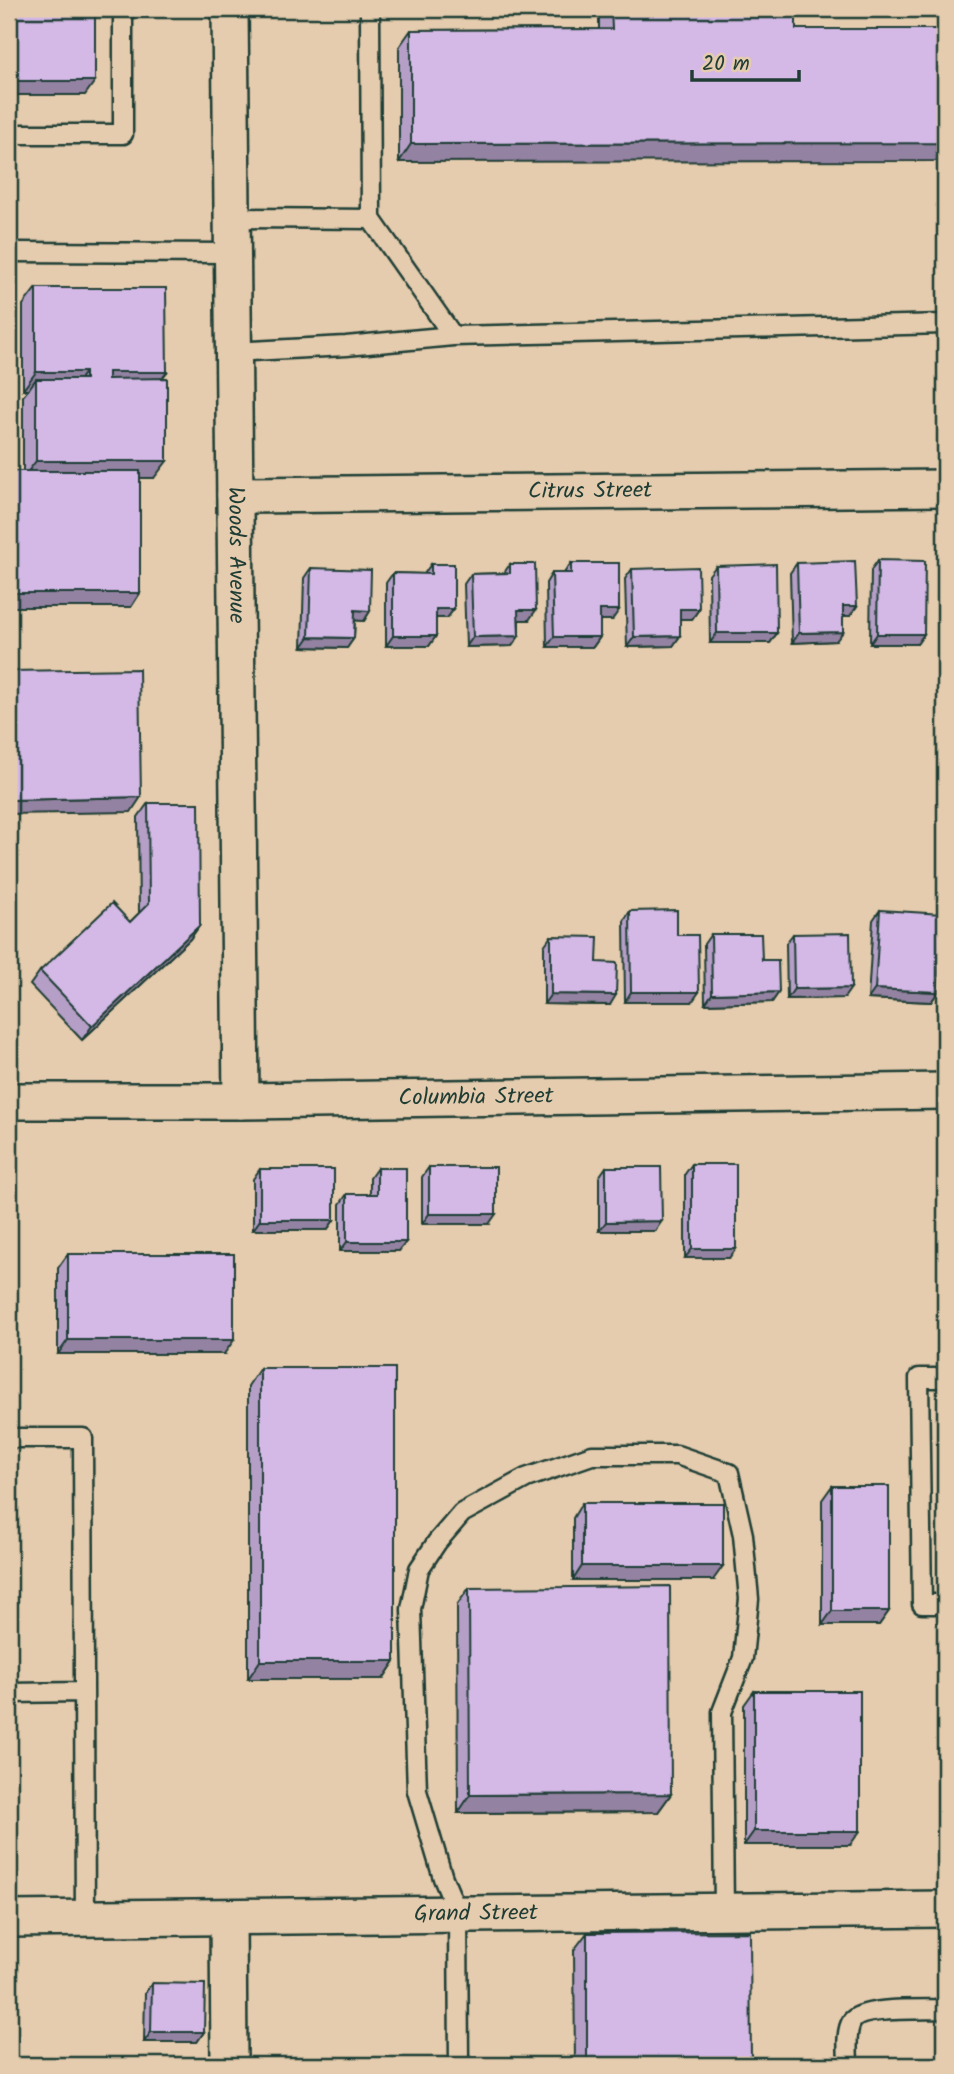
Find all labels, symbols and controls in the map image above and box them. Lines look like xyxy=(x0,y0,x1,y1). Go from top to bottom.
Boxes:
scale bar xyxy=(692,38,798,82)
text: 20 m xyxy=(702,48,750,81)
street label: Citrus Street xyxy=(528,473,653,510)
street label: Woods Avenue xyxy=(217,486,254,624)
street label: Columbia Street xyxy=(398,1079,555,1117)
street label: Grand Street xyxy=(414,1895,539,1933)

